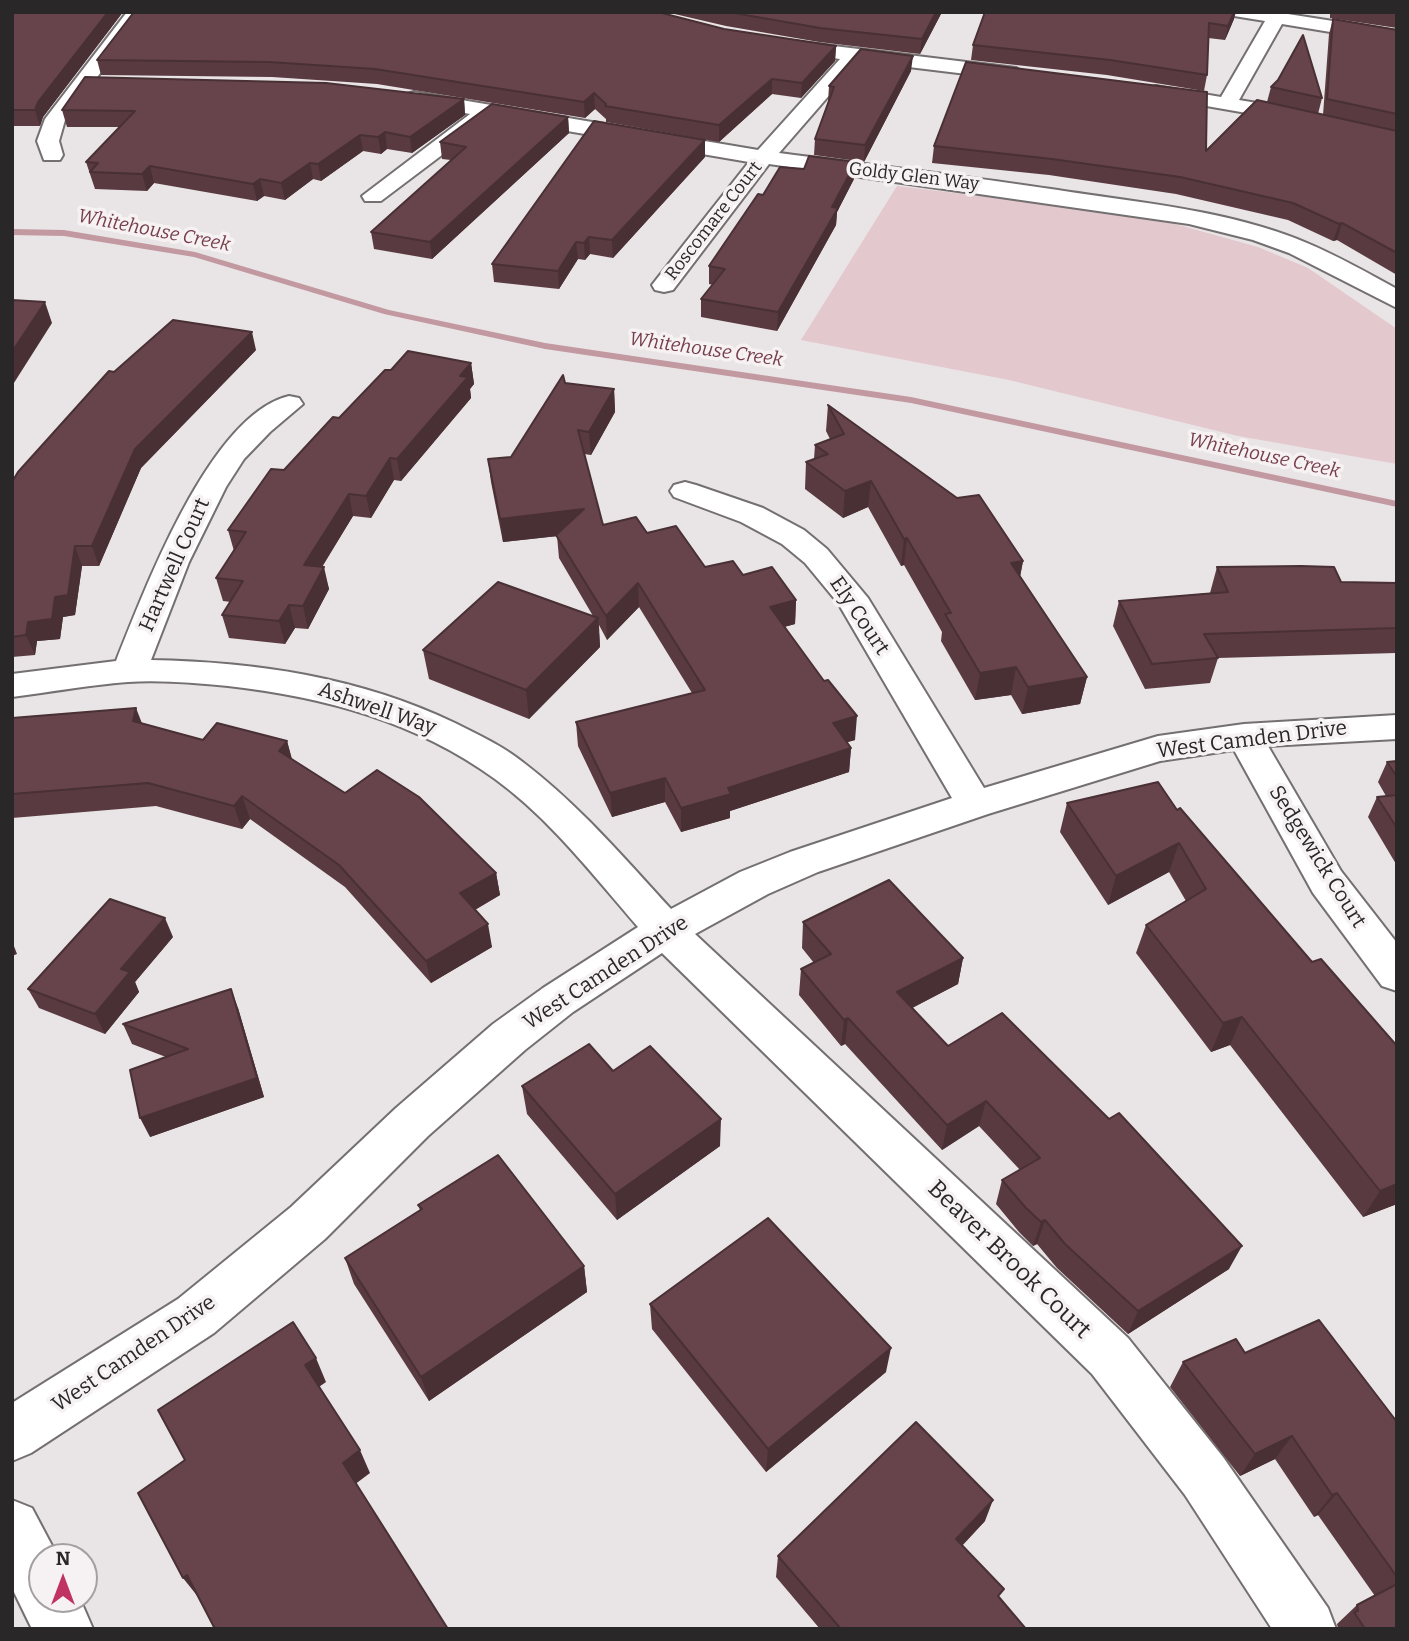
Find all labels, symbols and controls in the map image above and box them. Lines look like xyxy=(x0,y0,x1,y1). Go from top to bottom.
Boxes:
street label: Roscomare Court xyxy=(661,157,767,285)
street label: Goldy Glen Way xyxy=(848,158,980,196)
water label: Whitehouse Creek xyxy=(76,205,232,257)
water label: Whitehouse Creek xyxy=(628,328,784,372)
water label: Whitehouse Creek xyxy=(1186,429,1342,483)
street label: Hartwell Court xyxy=(134,494,216,636)
street label: Ely Court xyxy=(824,572,894,660)
street label: Ashwell Way xyxy=(315,677,439,741)
street label: West Camden Drive xyxy=(1156,716,1348,764)
street label: Sedgewick Court xyxy=(1263,781,1371,933)
street label: West Camden Drive xyxy=(519,910,693,1036)
street label: Beaver Brook Court xyxy=(922,1175,1096,1345)
street label: West Camden Drive xyxy=(48,1290,220,1418)
north arrow xyxy=(28,1543,98,1613)
text: N xyxy=(56,1547,70,1570)

